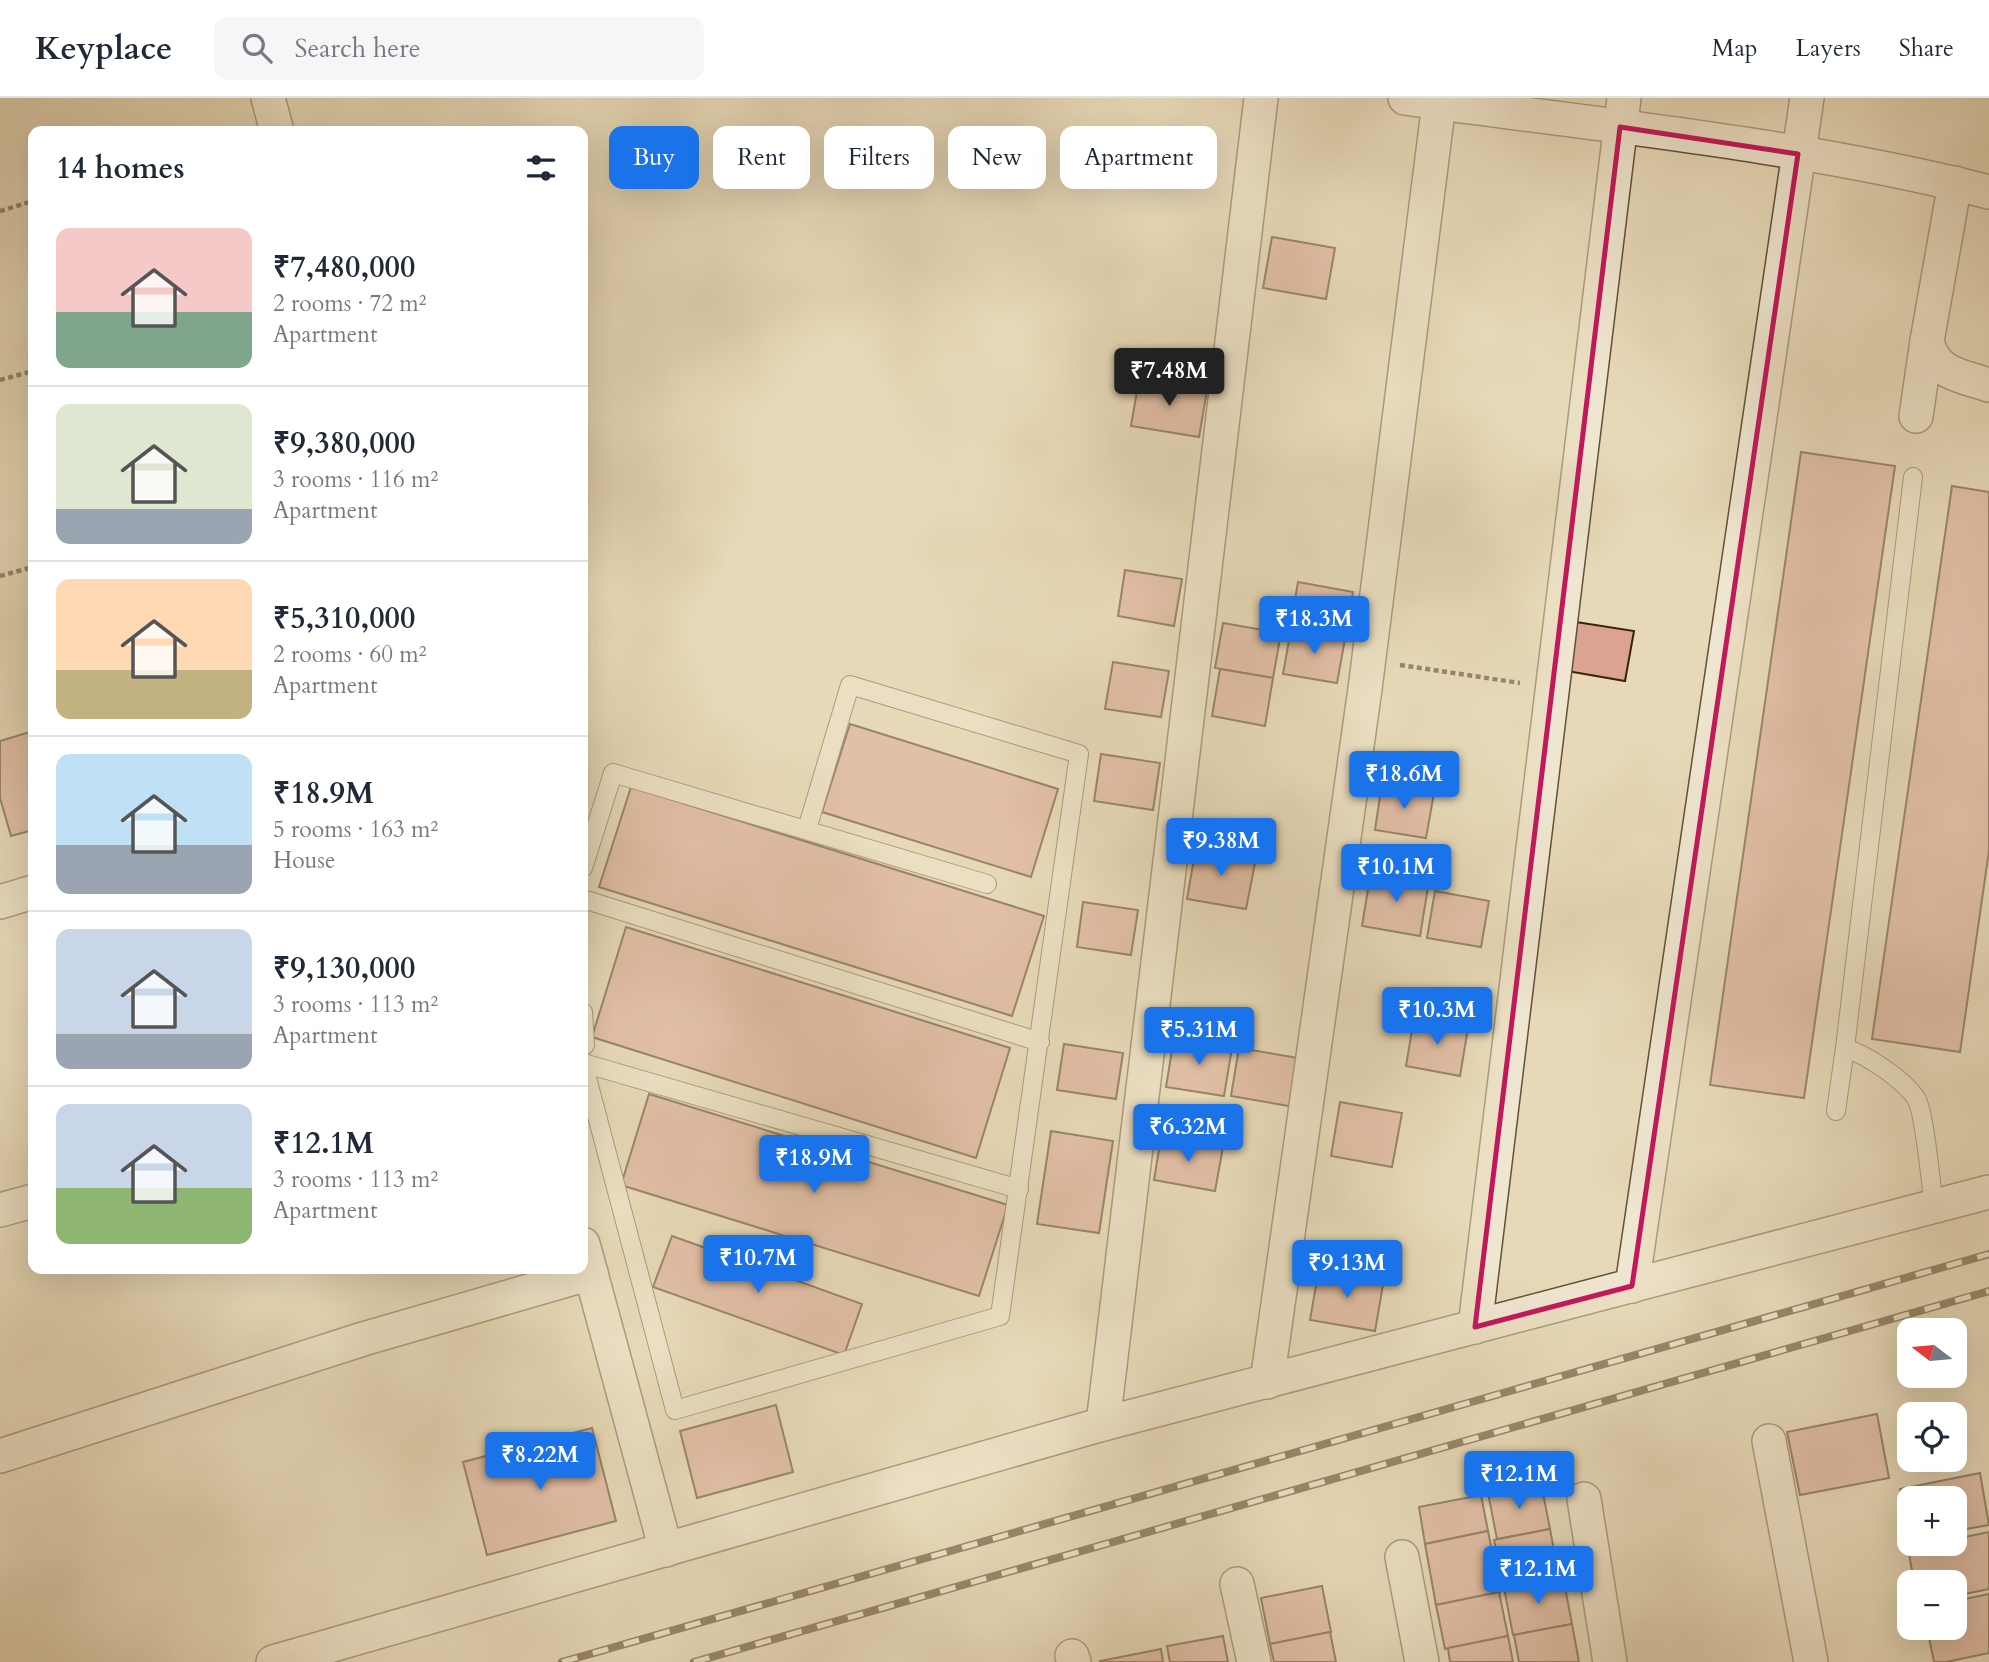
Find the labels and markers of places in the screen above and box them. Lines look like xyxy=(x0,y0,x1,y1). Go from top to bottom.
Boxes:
pin: ₹7.48M xyxy=(1112,348,1226,408)
pin: ₹18.3M xyxy=(1257,596,1371,656)
pin: ₹18.6M xyxy=(1347,752,1461,811)
pin: ₹9.38M xyxy=(1164,818,1278,878)
pin: ₹10.1M xyxy=(1339,844,1453,904)
pin: ₹10.3M xyxy=(1380,988,1494,1047)
pin: ₹5.31M xyxy=(1142,1007,1256,1067)
pin: ₹6.32M xyxy=(1131,1104,1245,1164)
pin: ₹18.9M xyxy=(757,1136,871,1195)
pin: ₹10.7M xyxy=(701,1236,815,1295)
pin: ₹9.13M xyxy=(1290,1240,1404,1300)
pin: ₹8.22M xyxy=(483,1432,597,1492)
pin: ₹12.1M xyxy=(1462,1452,1576,1511)
pin: ₹12.1M xyxy=(1481,1546,1595,1606)

